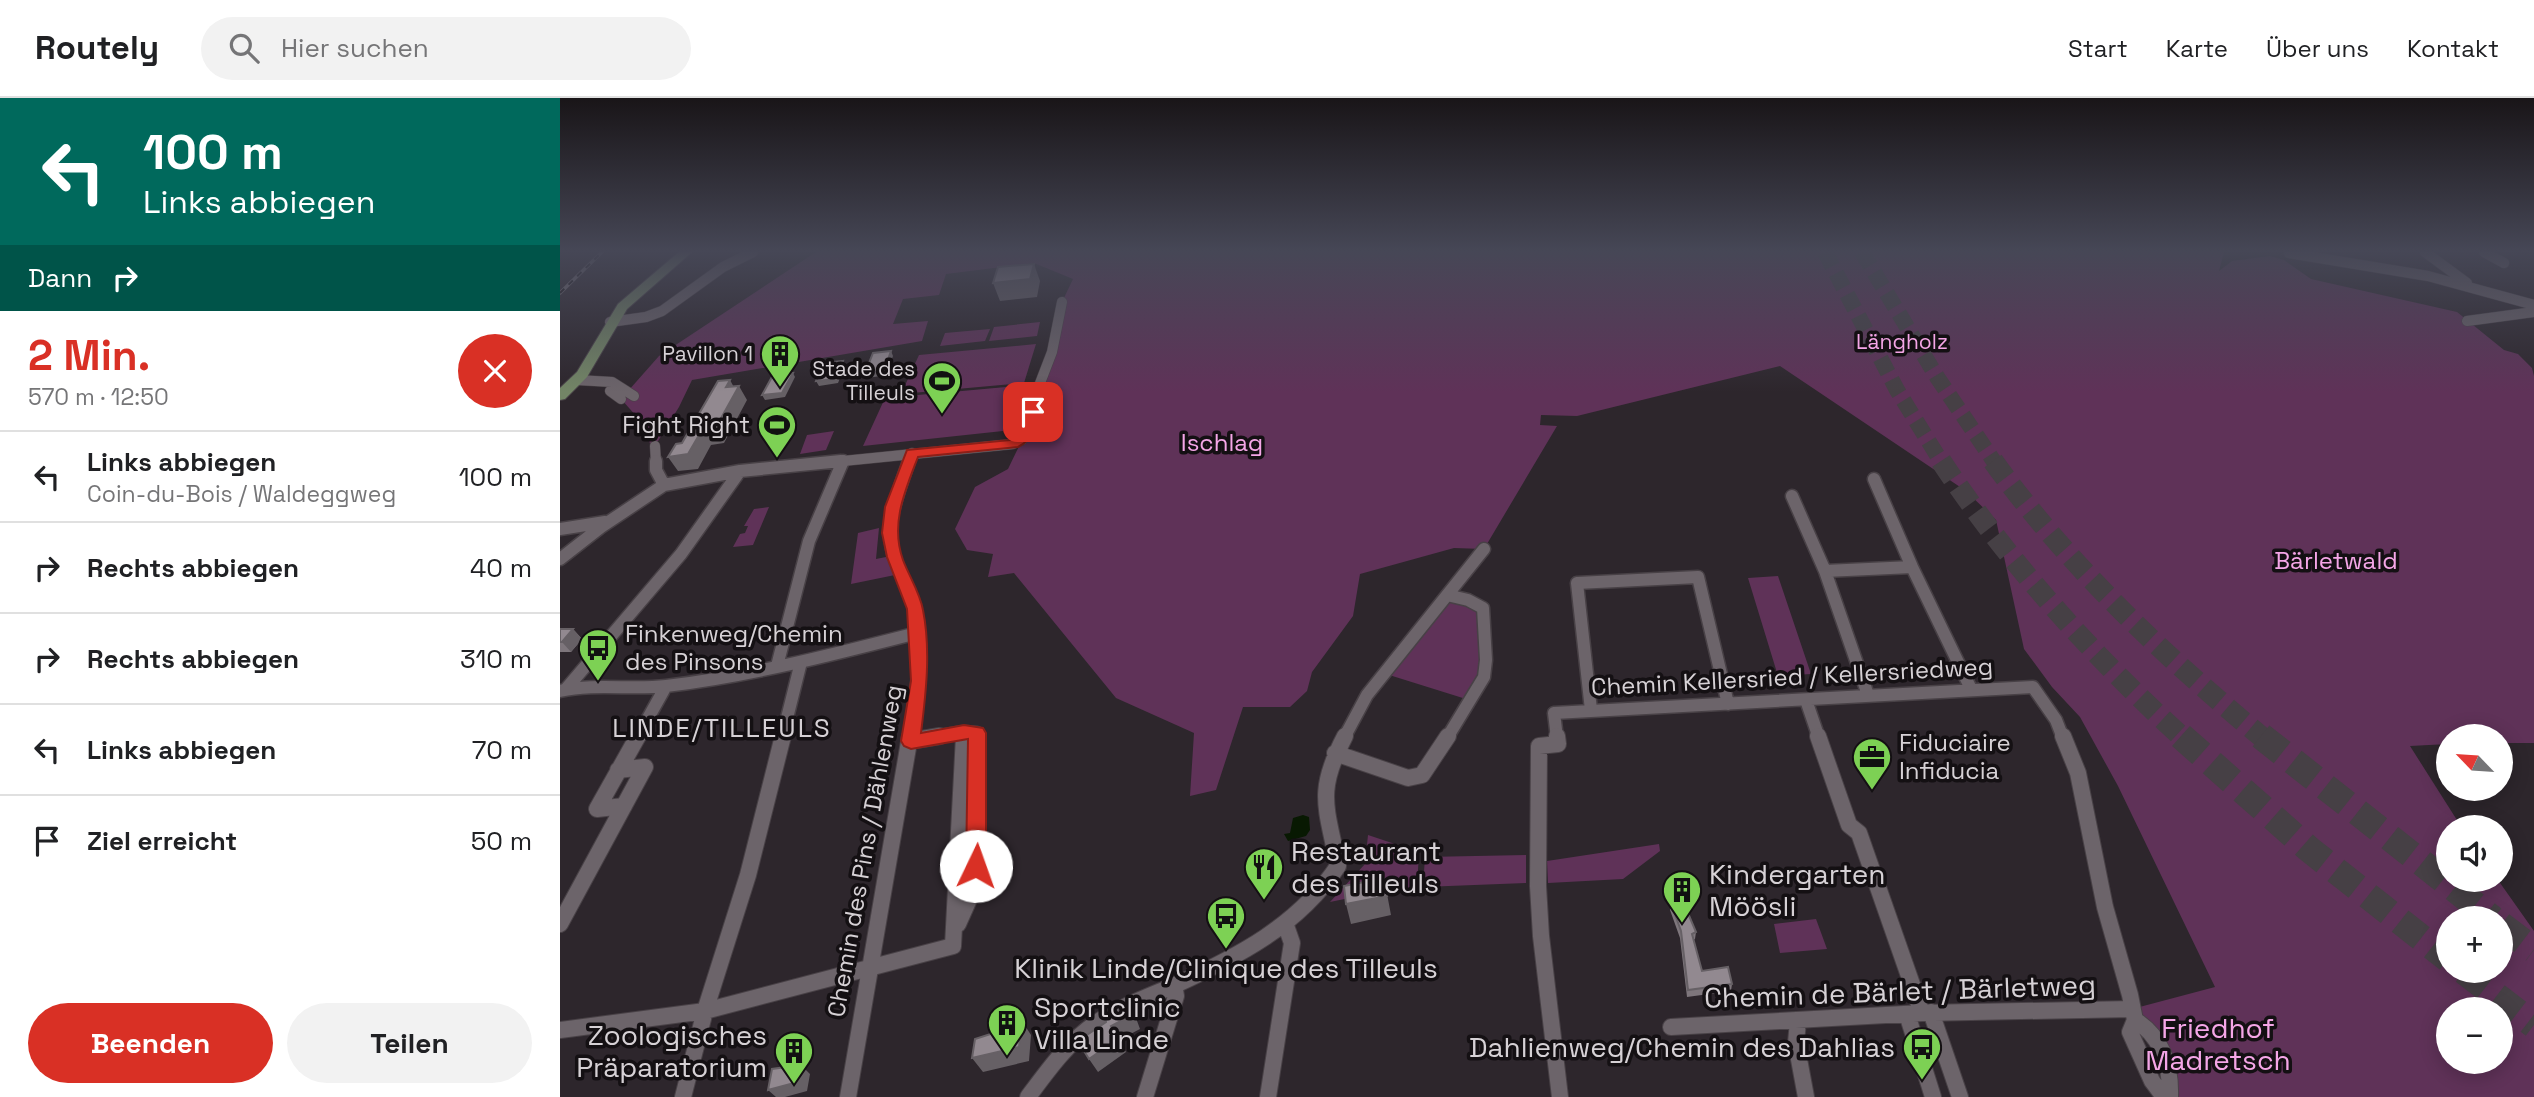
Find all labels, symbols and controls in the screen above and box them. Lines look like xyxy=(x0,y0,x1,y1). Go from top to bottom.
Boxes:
search box xyxy=(201,17,691,80)
text: Routely xyxy=(35,27,159,69)
icon: search xyxy=(225,29,263,67)
text: Hier suchen xyxy=(281,31,429,65)
text: Start xyxy=(2068,33,2128,64)
text: Karte xyxy=(2166,33,2228,64)
text: Über uns xyxy=(2266,33,2369,64)
text: Kontakt xyxy=(2407,33,2499,64)
text: 100 m xyxy=(143,121,283,183)
icon: left xyxy=(28,126,119,217)
text: Links abbiegen xyxy=(143,182,375,222)
icon: right xyxy=(106,259,144,297)
text: Dann xyxy=(28,261,92,295)
park label: Längholz xyxy=(1856,328,1948,355)
text: 2 Min. xyxy=(28,329,150,382)
building icon: Pavillon 1 xyxy=(759,333,801,388)
button: close xyxy=(458,334,532,408)
place label: Pavillon 1 xyxy=(662,340,753,367)
place label: Stade des Tilleuls xyxy=(812,355,915,406)
sports icon: Stade des Tilleuls xyxy=(921,360,963,415)
text: 570 m · 12:50 xyxy=(28,382,169,412)
pin xyxy=(1003,382,1063,442)
icon: arrive xyxy=(1014,393,1052,431)
sports icon: Fight Right xyxy=(756,404,798,459)
place label: Fight Right xyxy=(622,409,750,440)
park label: Ischlag xyxy=(1181,427,1263,458)
text: Links abbiegen xyxy=(87,445,276,479)
icon: left xyxy=(28,458,66,496)
text: 100 m xyxy=(459,460,532,494)
text: Coin-du-Bois / Waldeggweg xyxy=(87,479,396,509)
park label: Bärletwald xyxy=(2274,545,2398,576)
icon: right xyxy=(28,549,66,587)
text: Rechts abbiegen xyxy=(87,551,299,585)
text: 40 m xyxy=(470,551,532,585)
place label: Finkenweg/Chemin des Pinsons xyxy=(625,618,843,677)
bus stop icon: Finkenweg/Chemin des Pinsons xyxy=(577,627,619,682)
icon: right xyxy=(28,640,66,678)
text: Rechts abbiegen xyxy=(87,642,299,676)
text: 310 m xyxy=(460,642,532,676)
street label: Chemin Kellersried / Kellersriedweg xyxy=(1590,650,1994,703)
street label: Chemin des Pins / Dählenweg xyxy=(820,682,909,1019)
district label: LINDE/TILLEULS xyxy=(612,711,832,745)
north arrow xyxy=(2436,724,2513,802)
map controls xyxy=(2436,724,2513,1074)
place label: Fiduciaire Infiducia xyxy=(1899,727,2011,786)
icon: left xyxy=(28,731,66,769)
text: Links abbiegen xyxy=(87,733,276,767)
text: 70 m xyxy=(472,733,532,767)
office icon: Fiduciaire Infiducia xyxy=(1851,736,1893,791)
button: sound xyxy=(2436,815,2513,892)
icon: arrive xyxy=(28,822,66,860)
text: Ziel erreicht xyxy=(87,824,237,858)
text: 50 m xyxy=(471,824,532,858)
position arrow xyxy=(939,829,1013,903)
place label: Restaurant des Tilleuls xyxy=(1291,833,1441,901)
restaurant icon: Restaurant des Tilleuls xyxy=(1243,846,1285,901)
place label: Kindergarten Möösli xyxy=(1709,856,1886,924)
building icon: Kindergarten Möösli xyxy=(1661,869,1703,924)
bus stop icon: Klinik Linde/Clinique des Tilleuls xyxy=(1205,895,1247,950)
button: + xyxy=(2436,906,2513,983)
place label: Klinik Linde/Clinique des Tilleuls xyxy=(1014,950,1438,986)
street label: Chemin de Bärlet / Bärletweg xyxy=(1703,966,2097,1016)
place label: Sportclinic Villa Linde xyxy=(1034,989,1181,1057)
button: − xyxy=(2436,997,2513,1074)
building icon: Sportclinic Villa Linde xyxy=(986,1002,1028,1057)
button: Beenden xyxy=(28,1003,273,1083)
button: Teilen xyxy=(287,1003,532,1083)
park label: Friedhof Madretsch xyxy=(2145,1010,2291,1078)
place label: Zoologisches Präparatorium xyxy=(576,1017,767,1085)
bus stop icon: Dahlienweg/Chemin des Dahlias xyxy=(1901,1026,1943,1081)
place label: Dahlienweg/Chemin des Dahlias xyxy=(1469,1029,1895,1065)
building icon: Zoologisches Präparatorium xyxy=(773,1030,815,1085)

